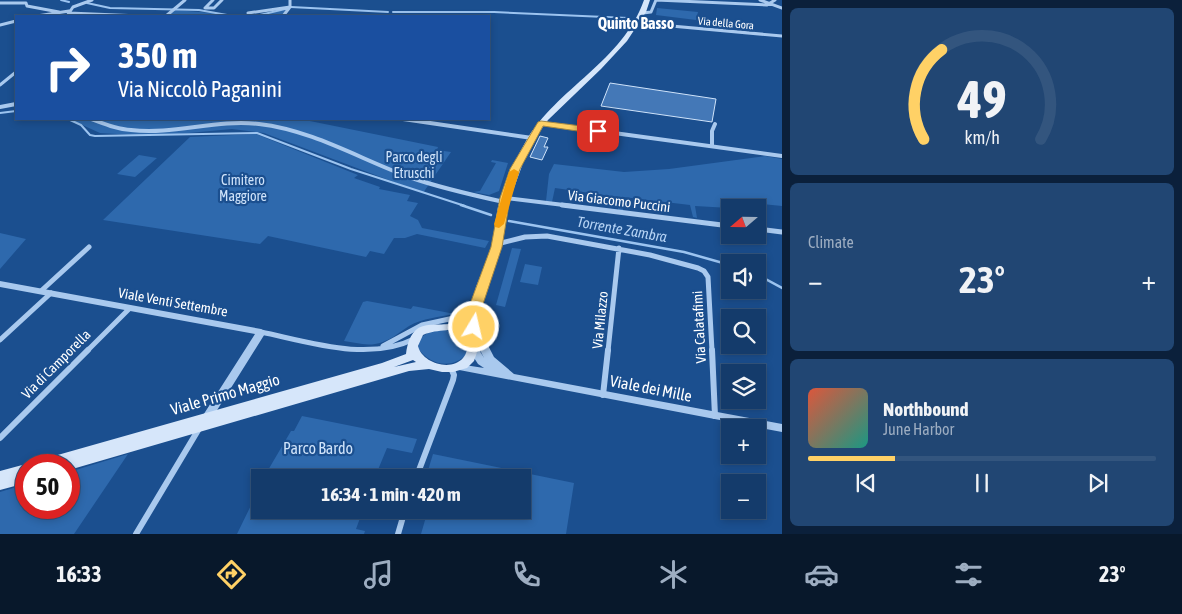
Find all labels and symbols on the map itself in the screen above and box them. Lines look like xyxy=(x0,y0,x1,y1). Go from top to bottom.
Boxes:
district label: Quinto Basso xyxy=(598,14,675,32)
street label: Via della Gora xyxy=(697,15,755,31)
pin xyxy=(577,110,619,152)
park label: Parco degli Etruschi xyxy=(386,149,442,181)
park label: Cimitero Maggiore xyxy=(219,172,267,204)
street label: Via Giacomo Puccini xyxy=(567,187,671,215)
north arrow xyxy=(721,199,766,244)
water label: Torrente Zambra xyxy=(576,213,668,245)
street label: Viale Venti Settembre xyxy=(117,284,229,320)
street label: Via Milazzo xyxy=(589,290,611,350)
street label: Via Calatafimi xyxy=(689,290,709,364)
position arrow xyxy=(447,300,499,352)
street label: Via di Camporella xyxy=(18,326,94,402)
street label: Viale Primo Maggio xyxy=(168,370,282,419)
street label: Viale dei Mille xyxy=(608,371,694,405)
park label: Parco Bardo xyxy=(283,439,353,457)
speed limit sign: 50 xyxy=(15,454,80,519)

